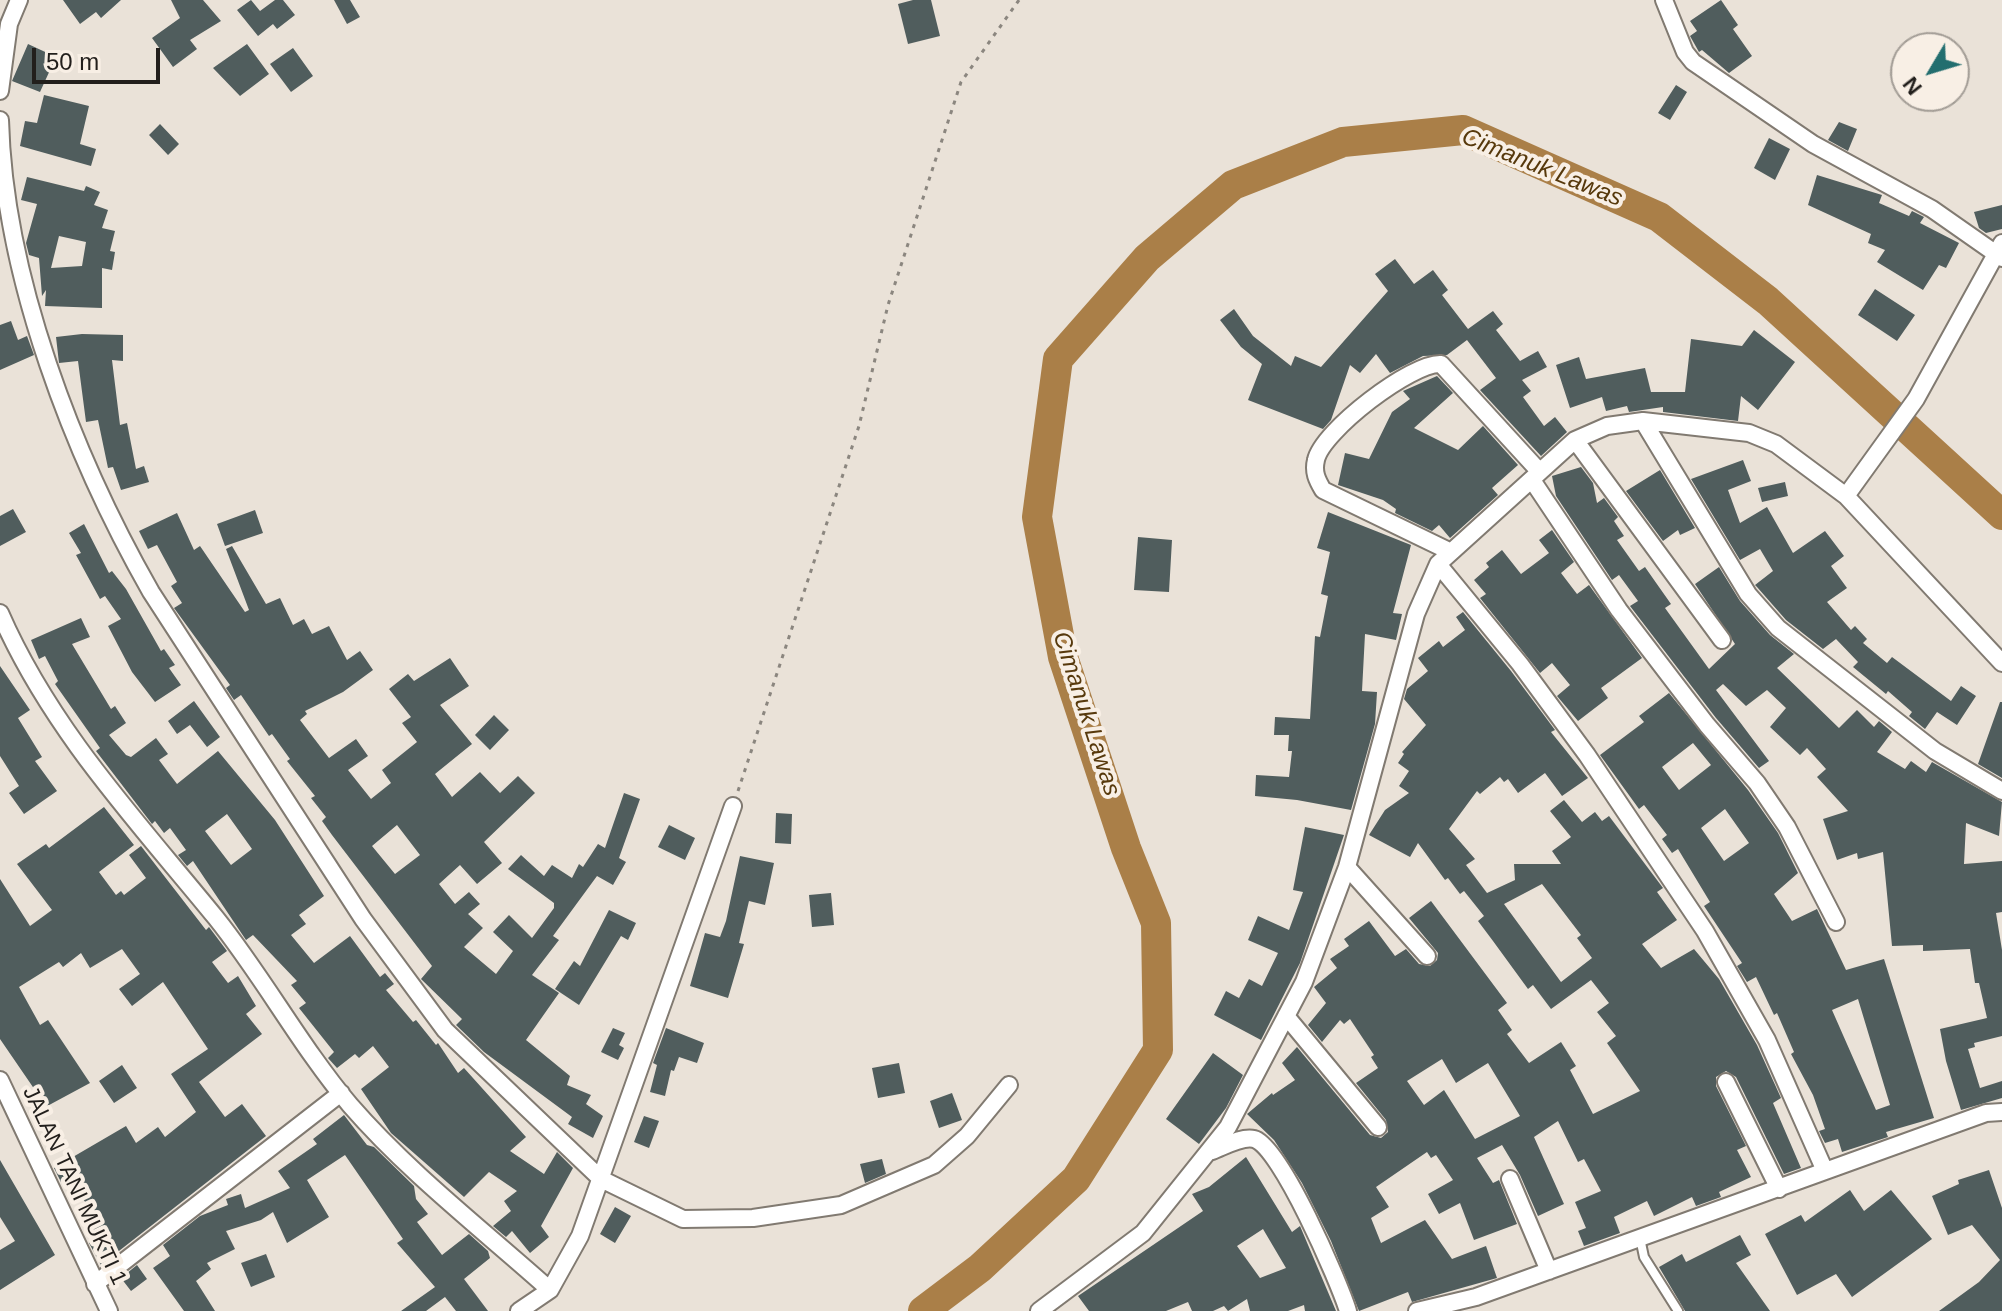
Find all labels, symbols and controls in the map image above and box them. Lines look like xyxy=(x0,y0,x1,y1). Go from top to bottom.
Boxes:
scale bar xyxy=(36,32,164,82)
north arrow xyxy=(1890,32,1970,112)
text: 50 m xyxy=(46,48,99,75)
text: N xyxy=(1898,72,1927,100)
water label: Cimanuk Lawas xyxy=(1457,123,1627,213)
water label: Cimanuk Lawas xyxy=(1046,628,1126,800)
street label: JALAN TANI MUKTI 1 xyxy=(16,1083,132,1289)

